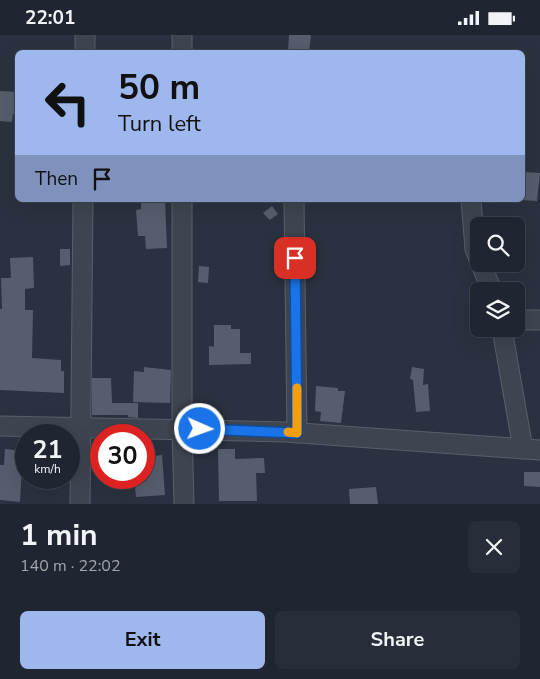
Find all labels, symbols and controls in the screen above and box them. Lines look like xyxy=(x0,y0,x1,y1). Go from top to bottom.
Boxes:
text: 22:01 xyxy=(25,5,75,31)
text: 50 m xyxy=(118,64,200,111)
icon: left xyxy=(35,70,100,135)
text: Turn left xyxy=(118,109,201,139)
icon: arrive xyxy=(88,165,116,193)
text: Then xyxy=(35,166,78,192)
map controls xyxy=(470,217,525,337)
button: search xyxy=(470,217,525,272)
pin xyxy=(274,237,316,279)
icon: arrive xyxy=(281,244,309,272)
button: layers xyxy=(470,282,525,337)
position arrow xyxy=(173,402,225,454)
speed limit sign: 30 xyxy=(90,424,155,489)
text: 21 xyxy=(32,433,63,467)
text: km/h xyxy=(34,461,61,477)
text: 1 min xyxy=(20,515,98,556)
button: close xyxy=(468,521,520,573)
text: 140 m · 22:02 xyxy=(20,555,121,577)
button: Exit xyxy=(20,611,265,669)
button: Share xyxy=(275,611,520,669)

